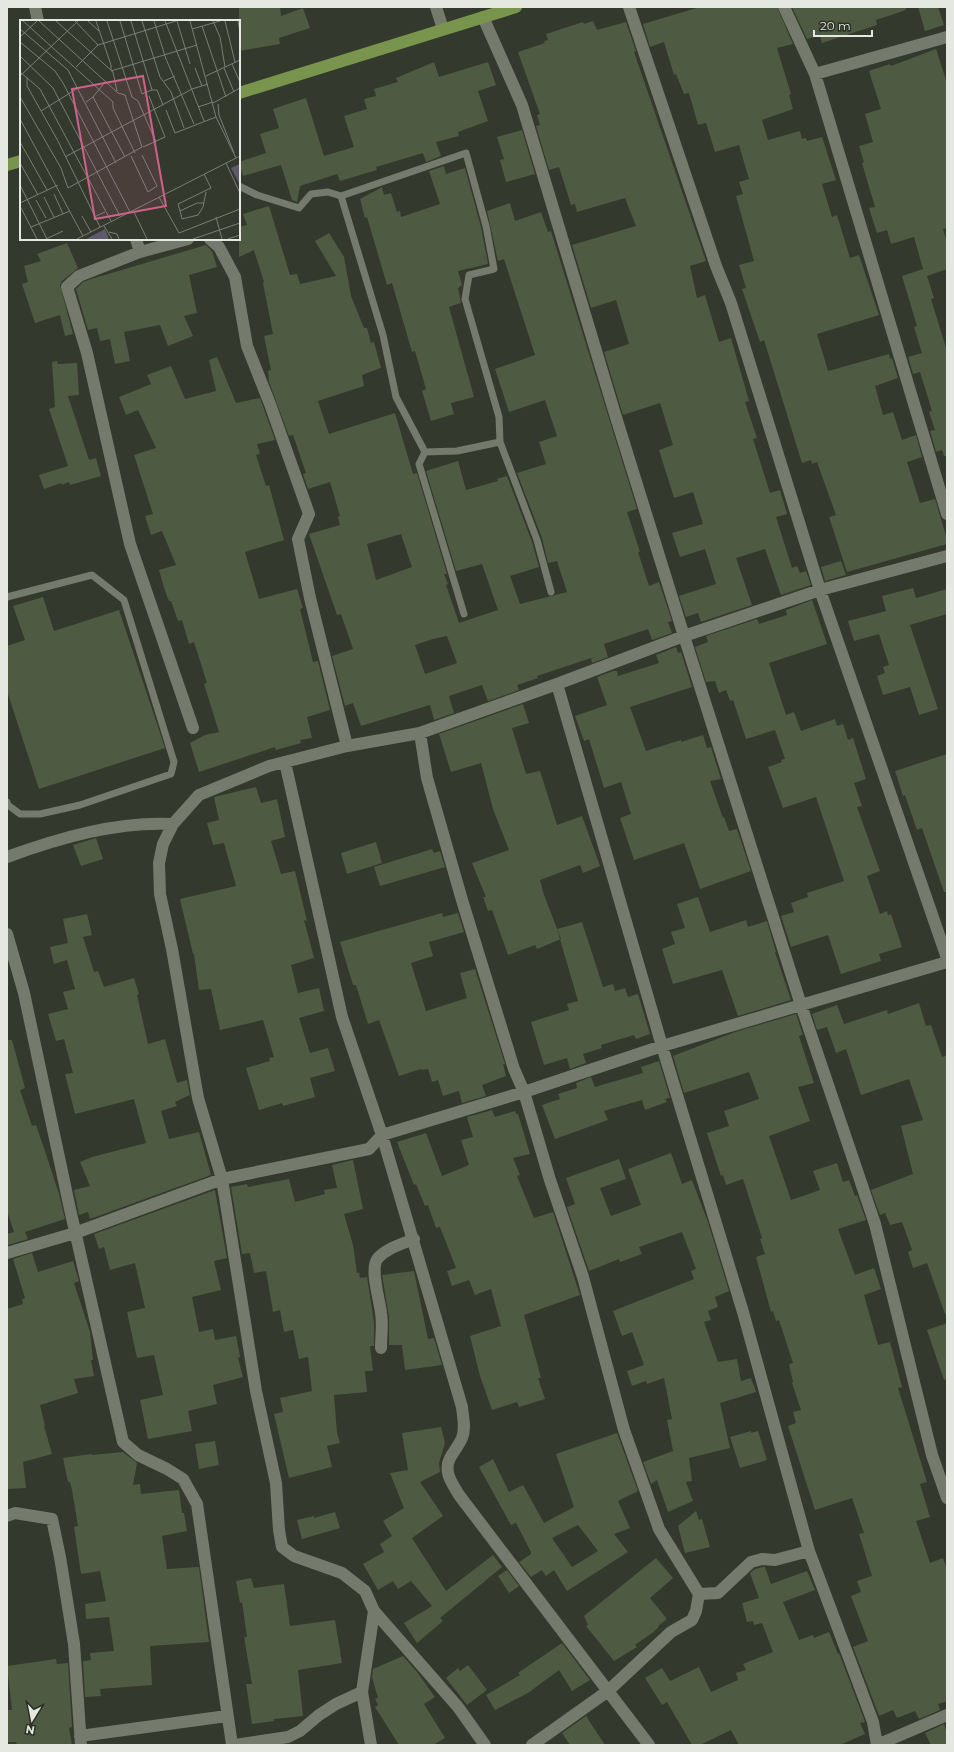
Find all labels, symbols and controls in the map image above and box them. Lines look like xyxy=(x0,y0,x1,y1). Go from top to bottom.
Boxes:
scale bar xyxy=(814,12,872,38)
text: 20 m xyxy=(820,18,851,33)
inset map xyxy=(20,20,240,240)
north arrow xyxy=(12,1700,52,1740)
text: N xyxy=(25,1722,36,1738)

